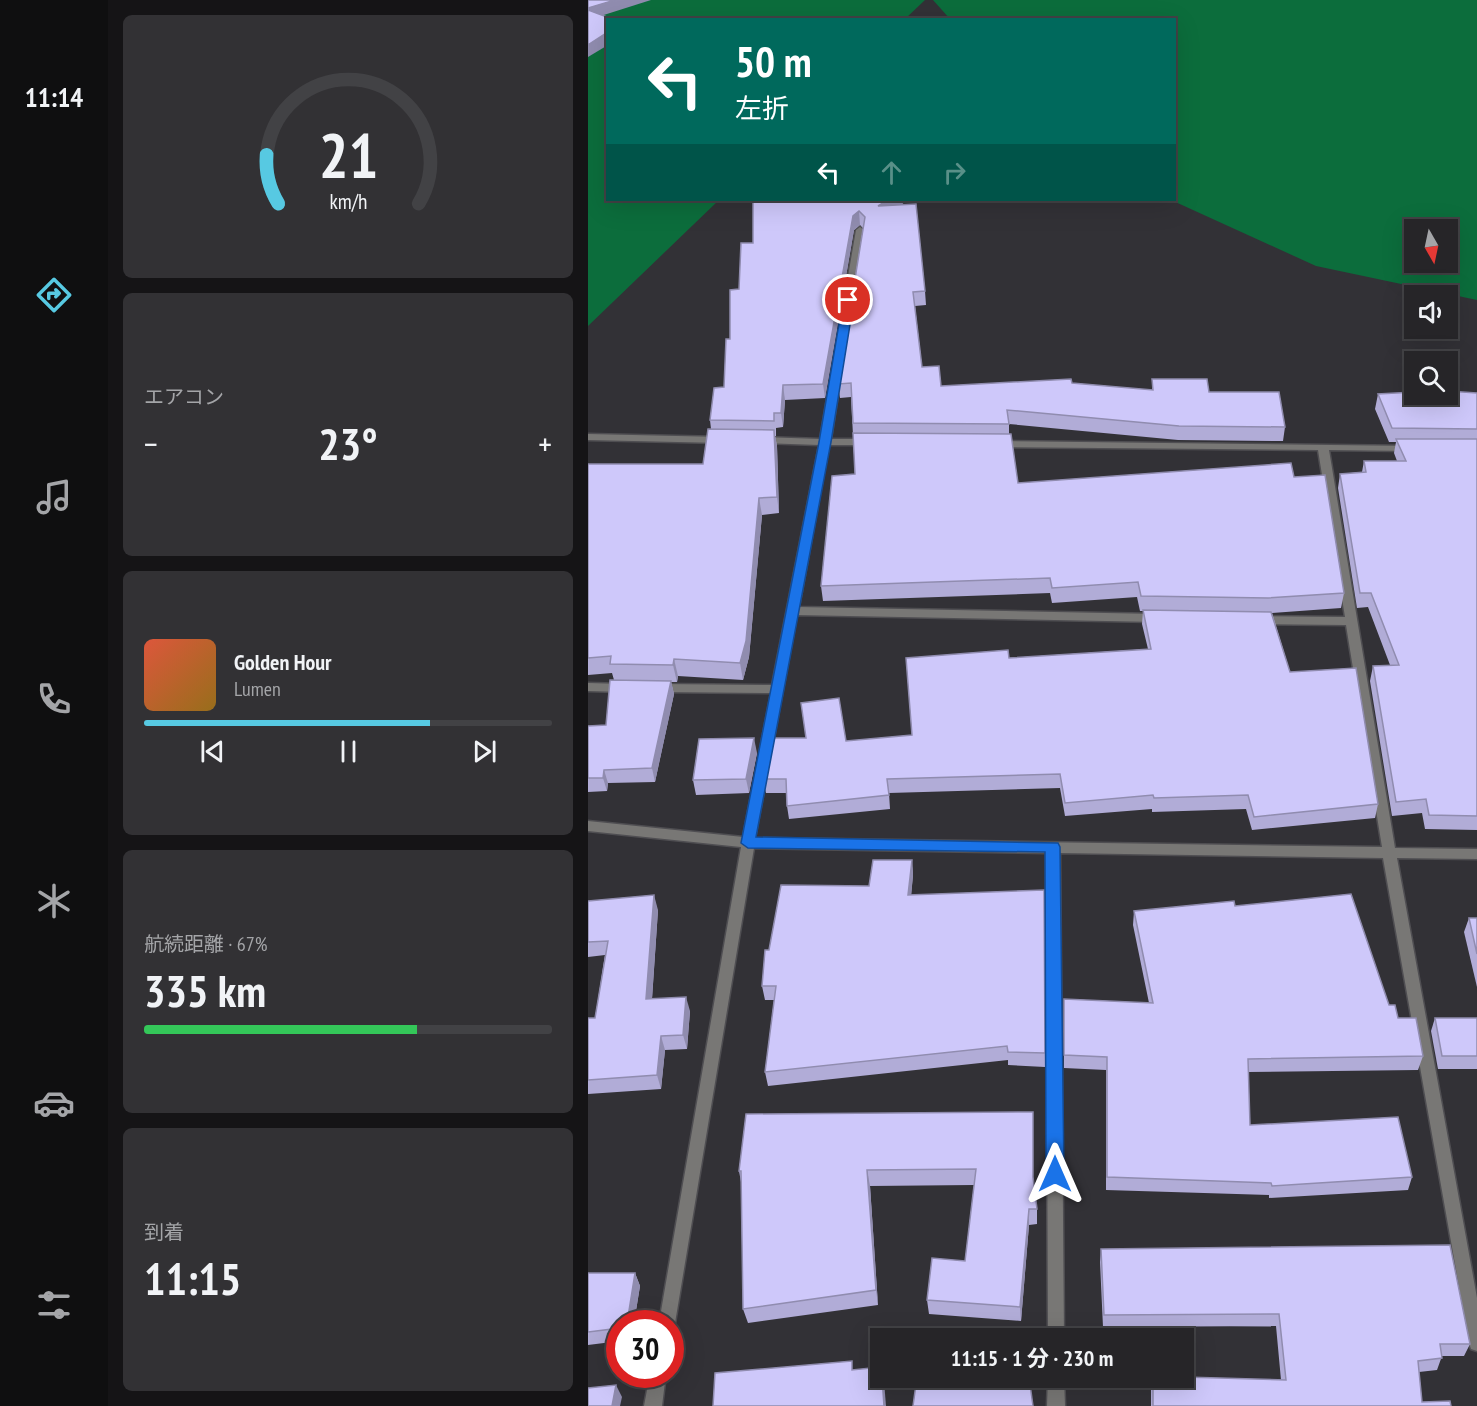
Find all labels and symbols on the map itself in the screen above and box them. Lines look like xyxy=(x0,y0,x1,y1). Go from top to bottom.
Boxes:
north arrow xyxy=(1404,219,1458,273)
pin xyxy=(822,274,873,325)
position arrow xyxy=(1023,1142,1087,1206)
speed limit sign: 30 xyxy=(606,1310,684,1388)

